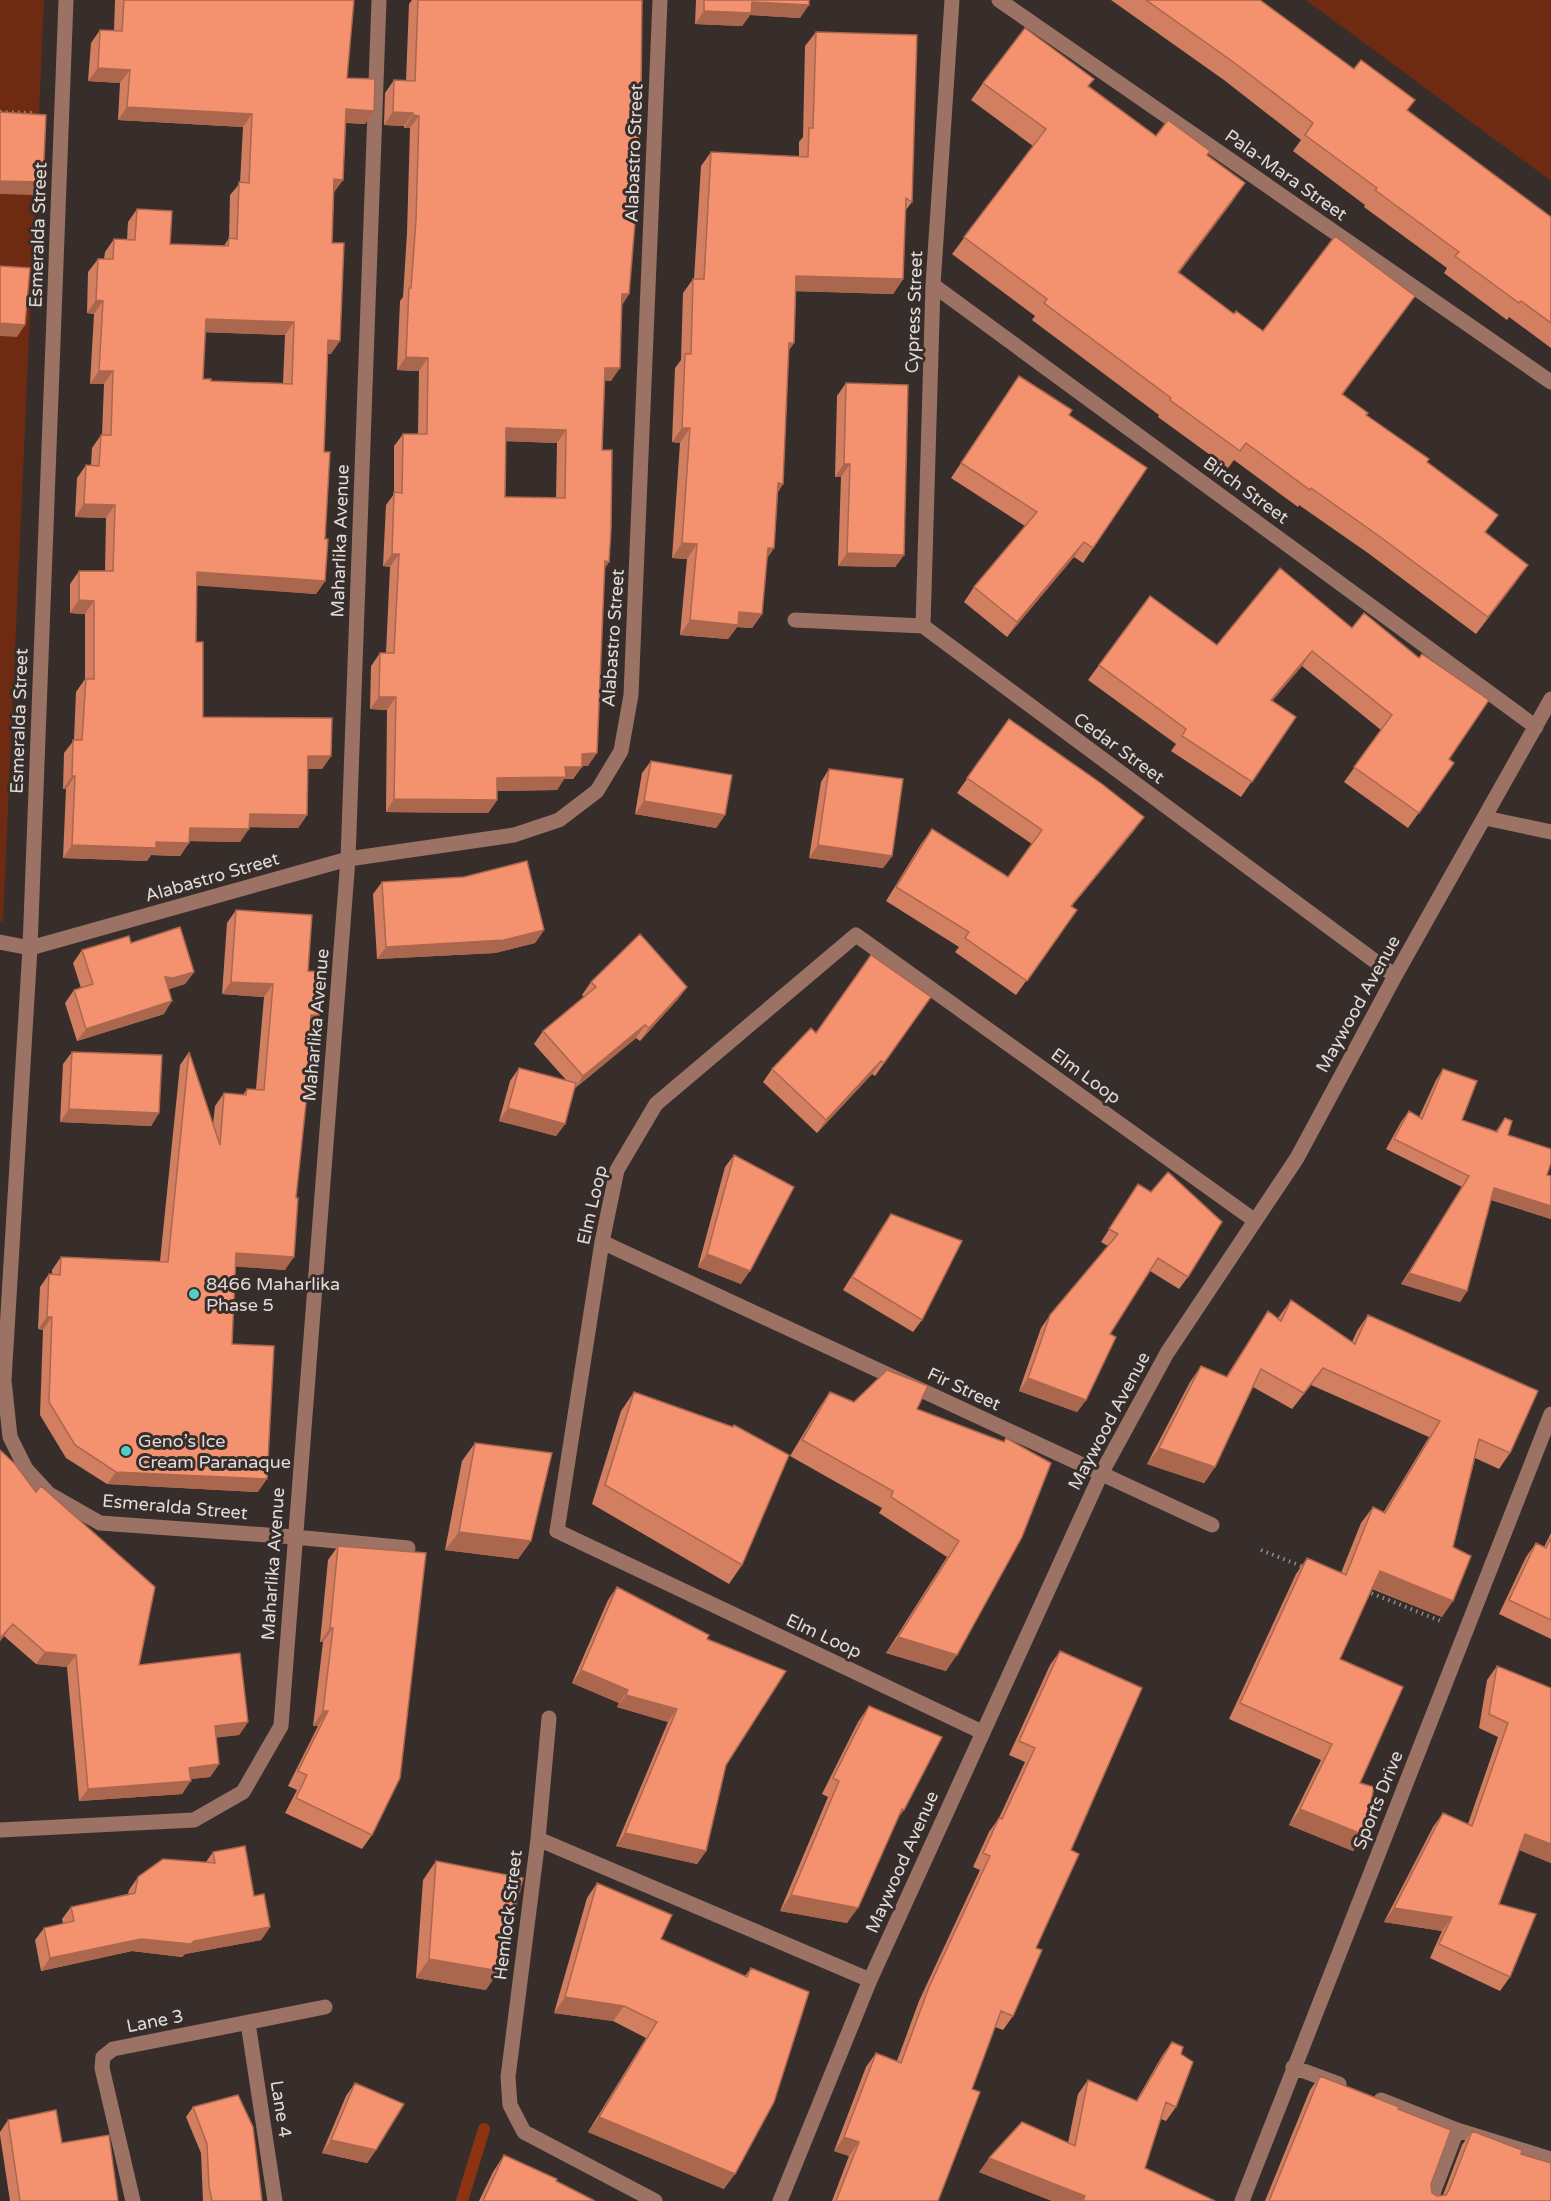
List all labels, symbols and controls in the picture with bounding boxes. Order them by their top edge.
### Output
street label: Alabastro Street [621,83,647,223]
street label: Pala-Mara Street [1221,125,1352,225]
street label: Esmeralda Street [24,162,52,308]
street label: Cypress Street [901,250,927,374]
street label: Birch Street [1199,452,1293,528]
street label: Maharlika Avenue [326,464,354,618]
street label: Alabastro Street [597,568,629,708]
street label: Esmeralda Street [5,648,33,794]
street label: Cedar Street [1069,708,1169,788]
street label: Alabastro Street [142,847,282,907]
street label: Maywood Avenue [1311,932,1405,1076]
street label: Maharlika Avenue [298,948,334,1102]
street label: Elm Loop [1047,1043,1125,1109]
street label: Elm Loop [572,1163,612,1247]
place label: 8466 Maharlika Phase 5 [206,1273,340,1316]
marker: 8466 Maharlika Phase 5 [187,1287,201,1301]
street label: Maywood Avenue [1063,1348,1155,1494]
street label: Fir Street [924,1362,1004,1416]
place label: Geno’s Ice Cream Paranaque [138,1430,291,1473]
marker: Geno’s Ice Cream Paranaque [119,1444,133,1458]
street label: Maharlika Avenue [257,1487,289,1641]
street label: Esmeralda Street [101,1490,249,1524]
street label: Elm Loop [783,1609,865,1663]
street label: Sports Drive [1348,1747,1408,1853]
street label: Maywood Avenue [861,1787,943,1937]
street label: Hemlock Street [489,1849,527,1981]
street label: Lane 3 [125,2005,185,2037]
street label: Lane 4 [266,2079,296,2139]

